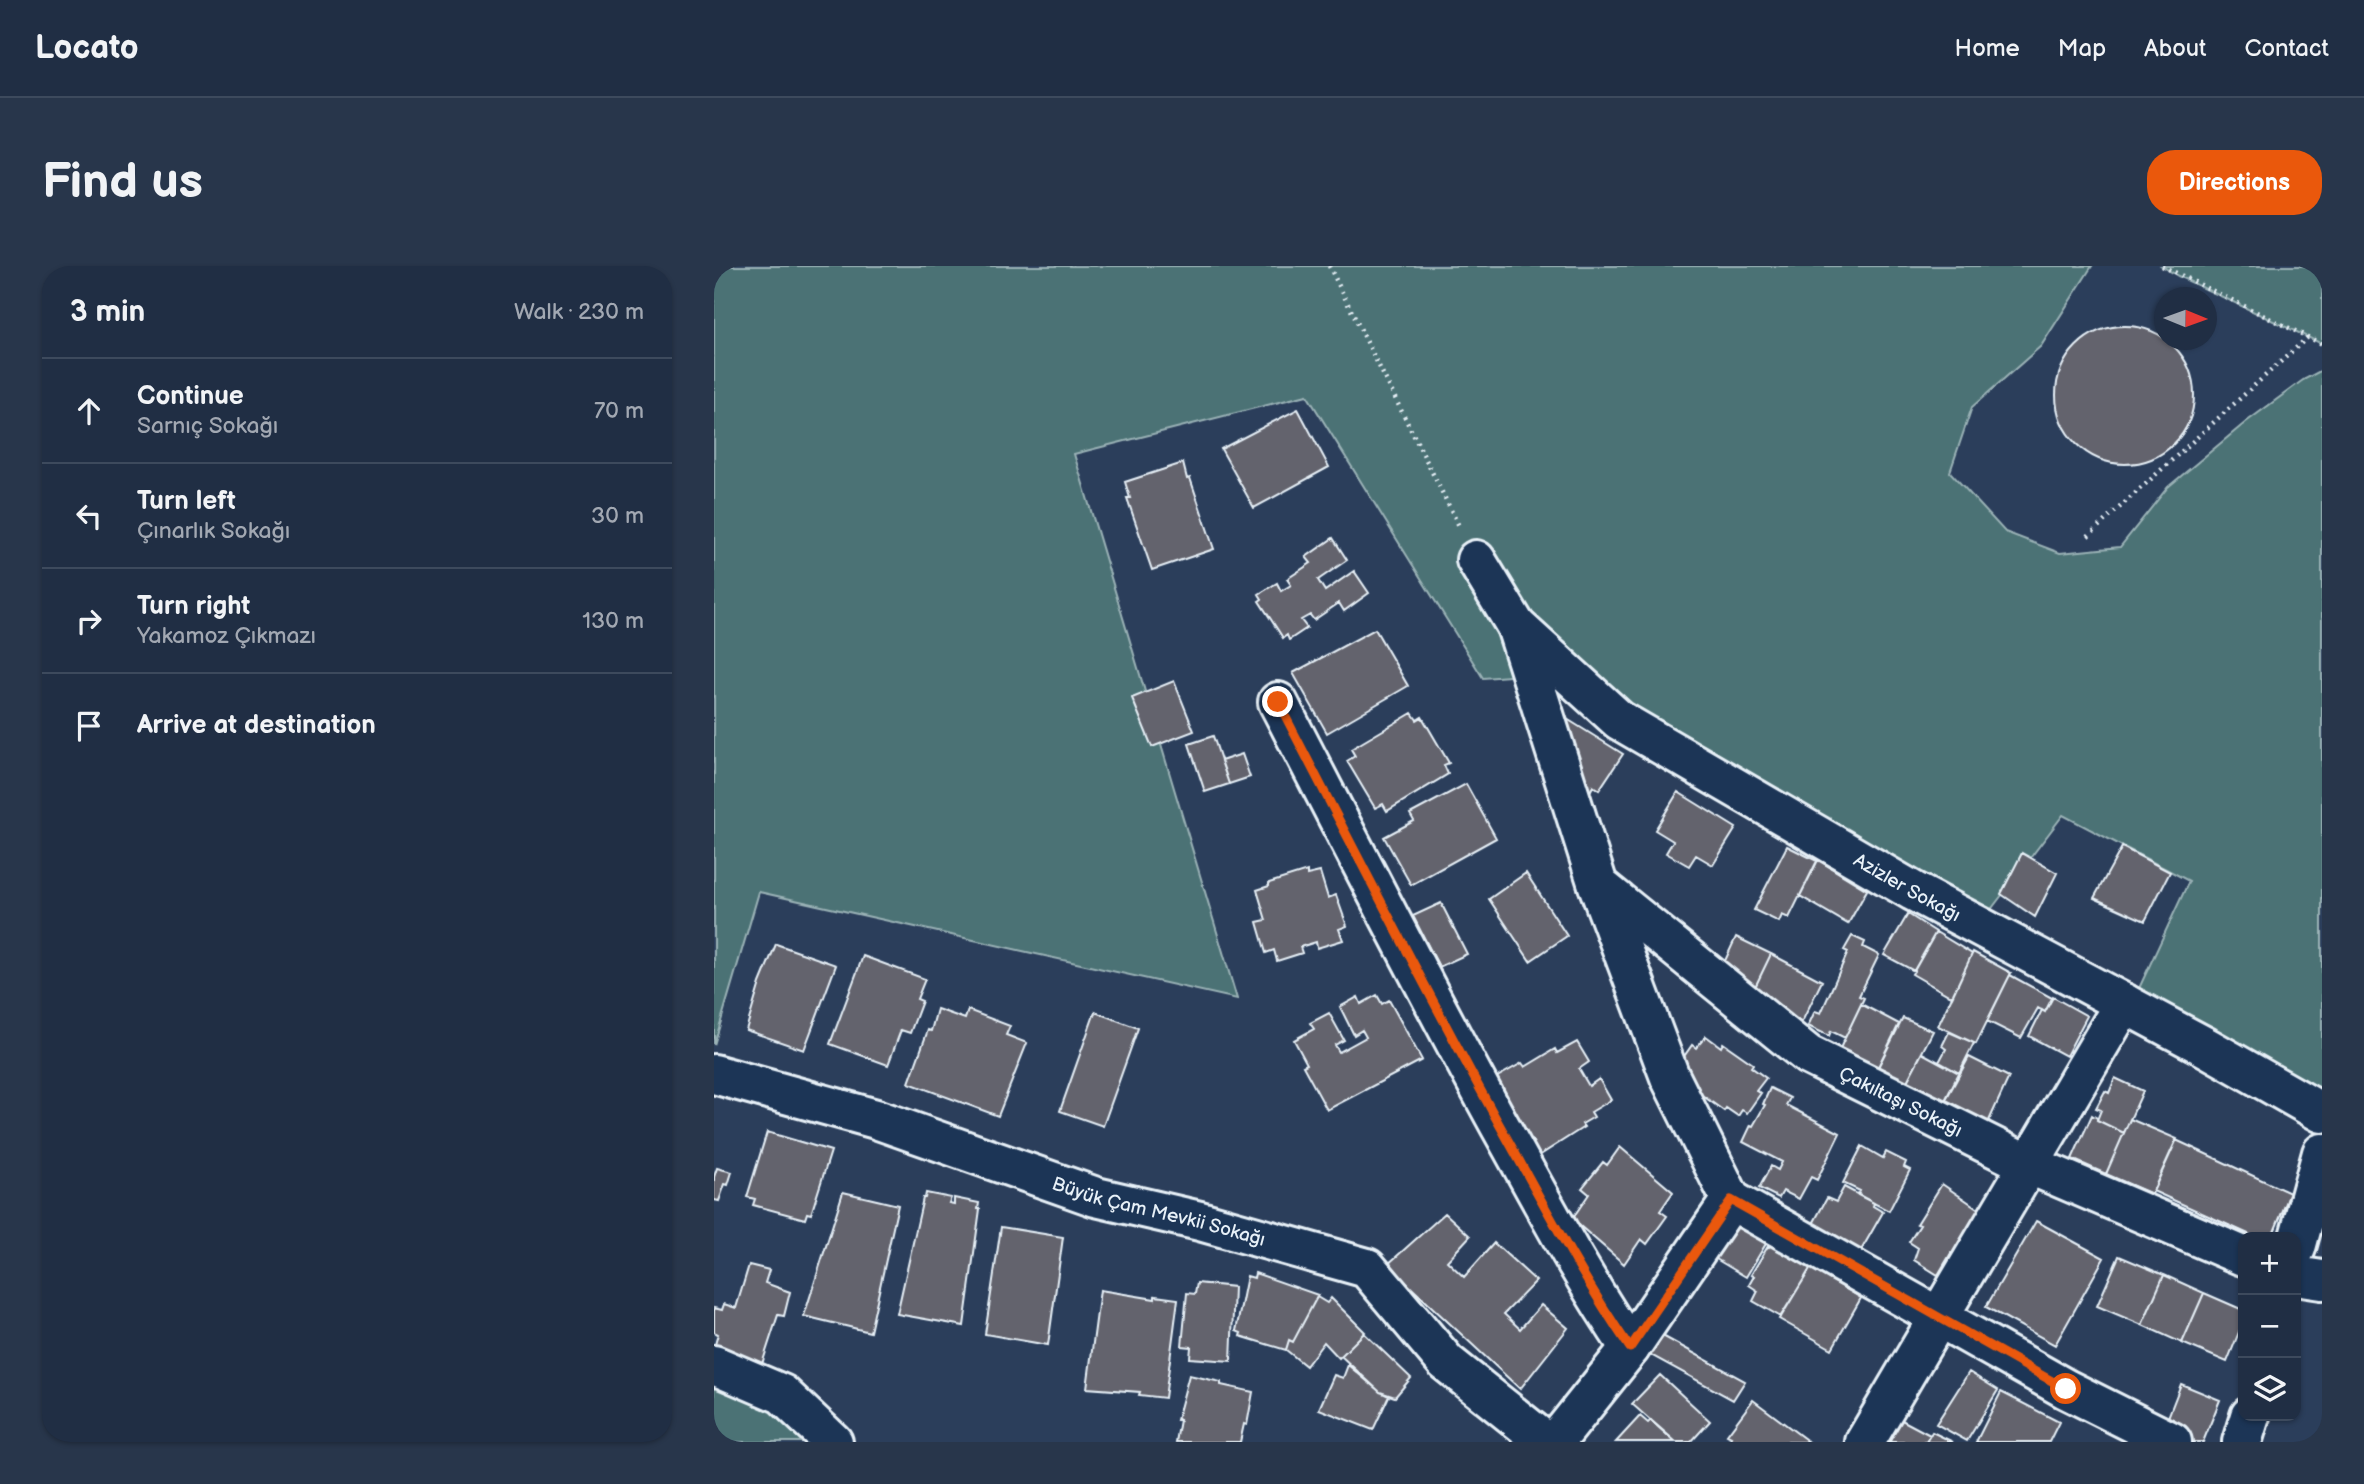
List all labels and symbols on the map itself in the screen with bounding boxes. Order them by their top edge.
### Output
north arrow [2154,287,2217,350]
route end [1262,686,1293,717]
street label: Azizler Sokağı [1849,849,1964,927]
street label: Çakıltaşı Sokağı [1835,1062,1966,1143]
street label: Büyük Çam Mevkii Sokağı [1049,1172,1268,1252]
route start [2050,1373,2081,1404]

